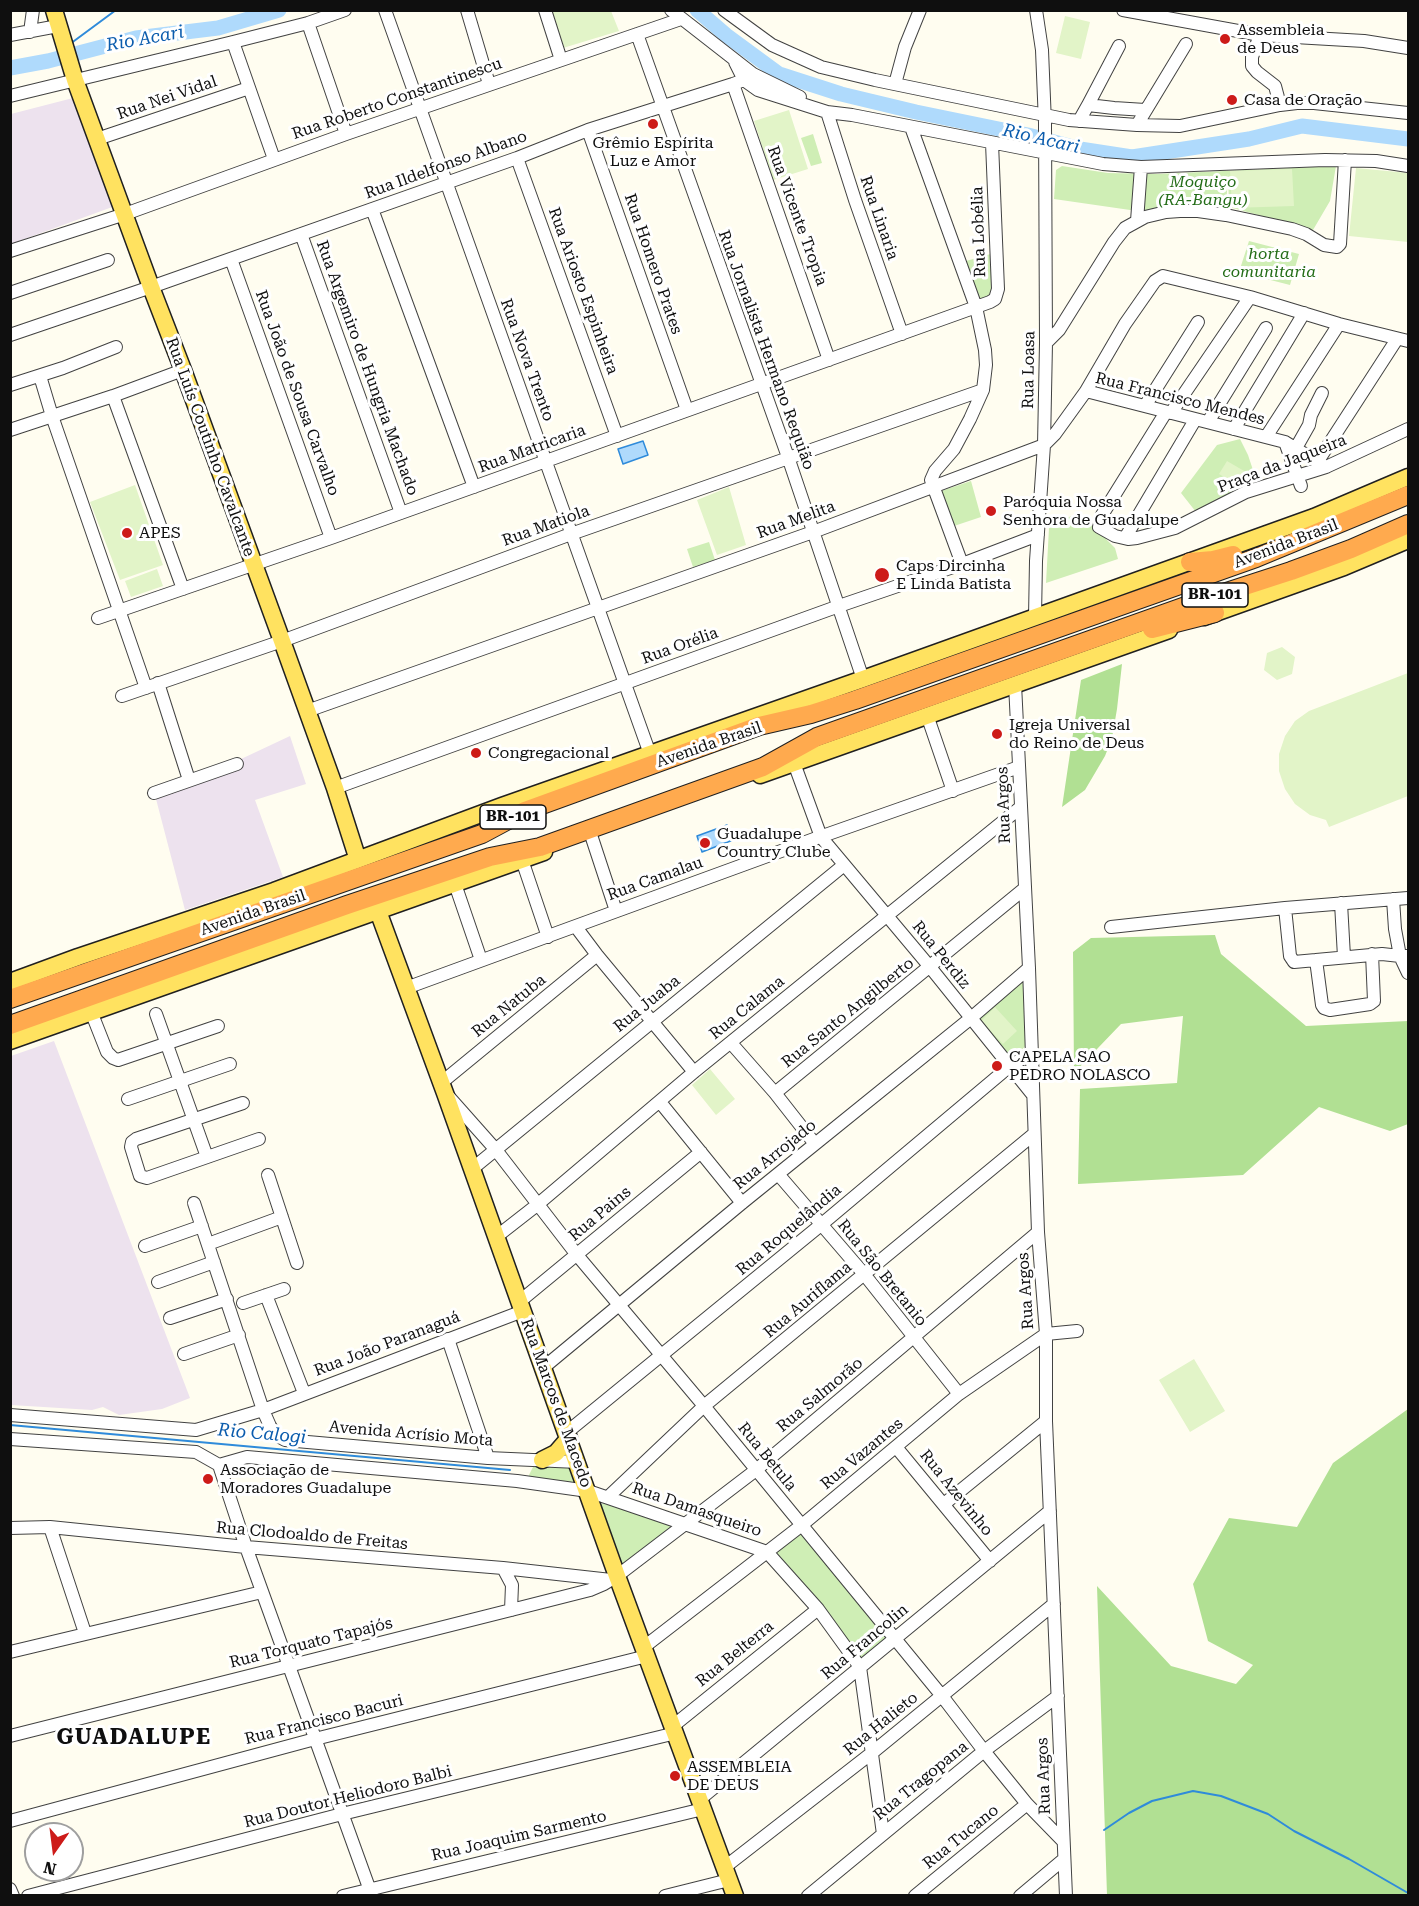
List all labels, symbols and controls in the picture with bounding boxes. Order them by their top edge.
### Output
place label: Assembleia de Deus [1237,20,1324,58]
water label: Rio Acari [105,22,185,56]
marker: Assembleia de Deus [1218,32,1232,46]
street label: Rua Roberto Constantinescu [290,54,504,144]
street label: Rua Nei Vidal [115,72,219,124]
place label: Casa de Oração [1244,90,1362,110]
marker: Casa de Oração [1225,93,1239,107]
marker: Grêmio Espírita Luz e Amor [646,117,660,131]
water label: Rio Acari [1000,120,1082,158]
street label: Rua Ildelfonso Albano [362,127,530,203]
place label: Grêmio Espírita Luz e Amor [592,133,714,171]
street label: Rua Vicente Tropia [763,143,831,289]
park label: Moquiço (RA-Bangu) [1158,172,1248,210]
street label: Rua Linaria [856,173,902,263]
street label: Rua Lobélia [968,186,990,278]
street label: Rua Homero Prates [620,191,686,337]
street label: Rua Ariosto Espinheira [544,205,622,377]
street label: Rua Jornalista Hermano Requião [714,228,818,472]
street label: Rua Argemiro de Hungria Machado [312,238,422,498]
park label: horta comunitaria [1222,244,1316,282]
street label: Rua João de Sousa Carvalho [251,288,343,498]
street label: Rua Nova Trento [496,296,558,424]
street label: Rua Loasa [1019,331,1039,409]
street label: Rua Luís Coutinho Cavalcante [161,335,259,559]
street label: Rua Francisco Mendes [1093,369,1267,429]
street label: Rua Matricaria [476,421,588,477]
street label: Praça da Jaqueira [1215,431,1349,497]
place label: Paróquia Nossa Senhora de Guadalupe [1003,492,1179,530]
street label: Rua Melita [754,497,838,543]
street label: Rua Matiola [500,501,592,551]
marker: Paróquia Nossa Senhora de Guadalupe [984,504,998,518]
street label: Avenida Brasil [1231,515,1341,573]
place label: APES [139,523,181,543]
marker: APES [120,526,134,540]
place label: Caps Dircinha E Linda Batista [896,556,1011,594]
marker: Caps Dircinha E Linda Batista [873,566,891,584]
road number: BR-101 [1182,583,1248,607]
street label: Rua Orélia [639,623,721,669]
place label: Igreja Universal do Reino de Deus [1009,715,1144,753]
street label: Avenida Brasil [654,718,764,772]
marker: Igreja Universal do Reino de Deus [990,727,1004,741]
place label: Congregacional [488,743,609,763]
marker: Congregacional [469,746,483,760]
street label: Rua Argos [993,766,1015,844]
road number: BR-101 [480,805,546,829]
place label: Guadalupe Country Clube [717,824,831,862]
marker: Guadalupe Country Clube [698,836,712,850]
street label: Rua Camalau [605,853,705,905]
street label: Avenida Brasil [198,886,308,940]
street label: Rua Perdiz [908,917,974,993]
street label: Rua Santo Angilberto [778,954,918,1072]
street label: Rua Natuba [468,970,550,1042]
street label: Rua Juaba [610,971,684,1037]
street label: Rua Calama [706,972,788,1044]
place label: CAPELA SAO PEDRO NOLASCO [1009,1047,1151,1085]
marker: CAPELA SAO PEDRO NOLASCO [990,1059,1004,1073]
street label: Rua Arrojado [730,1116,820,1194]
street label: Rua Roquelândia [733,1181,845,1279]
street label: Rua Pains [565,1183,635,1245]
street label: Rua São Bretanio [833,1216,931,1330]
street label: Rua Argos [1014,1252,1038,1330]
street label: Rua Auriflama [760,1258,856,1342]
street label: Rua João Paranaguá [311,1307,463,1381]
street label: Rua Marcos de Macedo [516,1316,596,1490]
street label: Rua Salmorão [773,1353,867,1437]
street label: Rua Vazantes [817,1414,907,1494]
street label: Avenida Acrísio Mota [328,1417,494,1451]
water label: Rio Calogi [217,1419,307,1449]
street label: Rua Betula [734,1419,800,1495]
street label: Rua Azevinho [915,1446,997,1540]
place label: Associação de Moradores Guadalupe [220,1460,391,1498]
marker: Associação de Moradores Guadalupe [201,1472,215,1486]
street label: Rua Damasqueiro [630,1479,764,1541]
street label: Rua Clodoaldo de Freitas [215,1518,409,1554]
street label: Rua Francolin [818,1600,912,1684]
street label: Rua Torquato Tapajós [228,1613,394,1673]
street label: Rua Belterra [692,1617,778,1691]
street label: Rua Halieto [840,1688,922,1760]
street label: Rua Francisco Bacuri [243,1691,405,1749]
district label: GUADALUPE [56,1725,212,1751]
street label: Rua Tragopana [870,1737,972,1825]
street label: Rua Argos [1033,1737,1055,1815]
place label: ASSEMBLEIA DE DEUS [687,1757,792,1795]
street label: Rua Doutor Heliodoro Balbi [242,1762,454,1832]
marker: ASSEMBLEIA DE DEUS [668,1769,682,1783]
street label: Rua Tucano [919,1801,1003,1873]
street label: Rua Joaquim Sarmento [430,1807,608,1865]
north arrow [24,1822,84,1882]
text: N [42,1857,58,1879]

